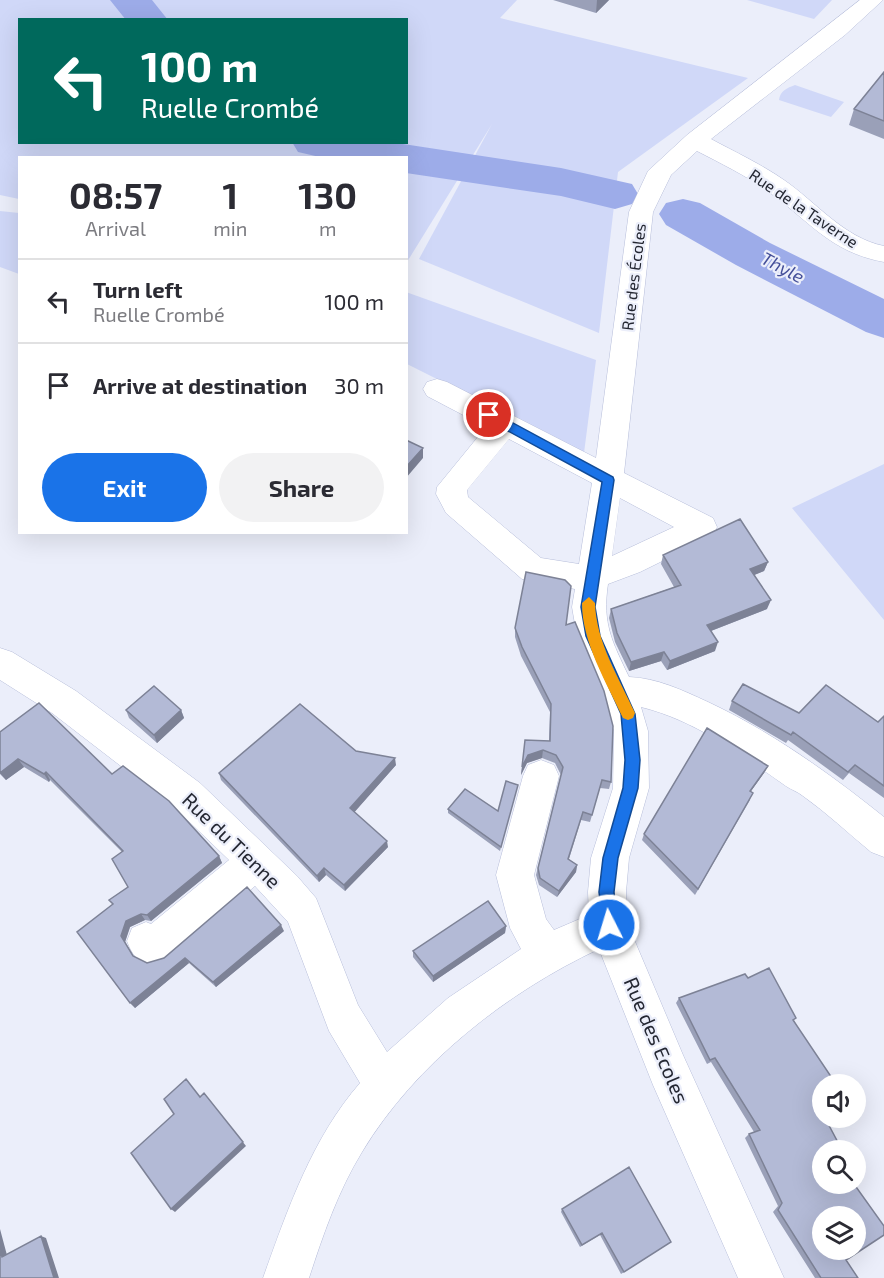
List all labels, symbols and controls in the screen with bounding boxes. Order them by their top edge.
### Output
text: 100 m [141,40,258,90]
icon: left [42,42,120,120]
text: Ruelle Crombé [141,91,319,123]
street label: Rue de la Taverne [746,165,862,251]
text: 08:57 [69,173,162,216]
text: 1 [222,173,238,216]
text: 130 [298,173,357,216]
text: Arrival [85,216,146,240]
text: min [213,216,247,240]
text: m [319,216,336,240]
street label: Rue des Écoles [617,222,649,332]
water label: Thyle [758,247,808,288]
text: Turn left [93,276,182,302]
icon: left [42,285,75,318]
text: 100 m [325,288,384,314]
text: Ruelle Crombé [93,302,225,326]
icon: arrive [42,369,75,402]
text: Arrive at destination [93,372,307,398]
text: 30 m [334,372,384,398]
pin [463,389,514,440]
icon: arrive [472,398,505,431]
button: Exit [42,453,207,522]
button: Share [219,453,384,522]
street label: Rue du Tienne [178,787,286,893]
position arrow [577,893,641,957]
street label: Rue des Ecoles [620,973,694,1107]
map controls [812,1074,866,1260]
button: sound [812,1074,866,1128]
button: search [812,1140,866,1194]
button: layers [812,1206,866,1260]

